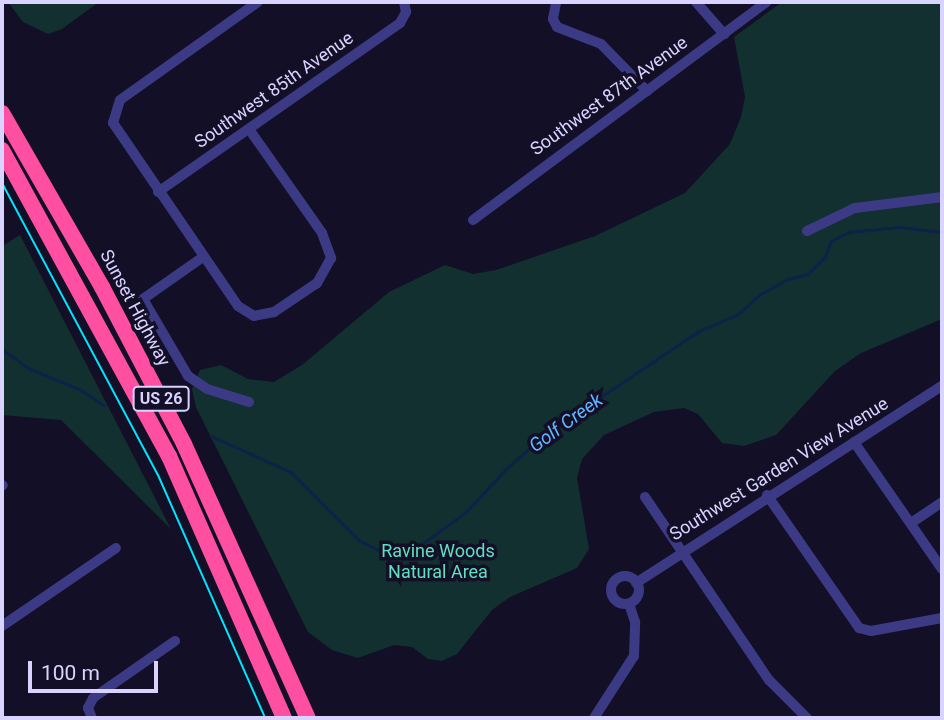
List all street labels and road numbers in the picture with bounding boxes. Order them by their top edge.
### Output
street label: Southwest 85th Avenue [190,27,358,153]
street label: Southwest 87th Avenue [526,32,692,160]
street label: Sunset Highway [95,246,175,370]
road number: US 26 [131,386,191,412]
street label: Southwest Garden View Avenue [666,393,892,545]

